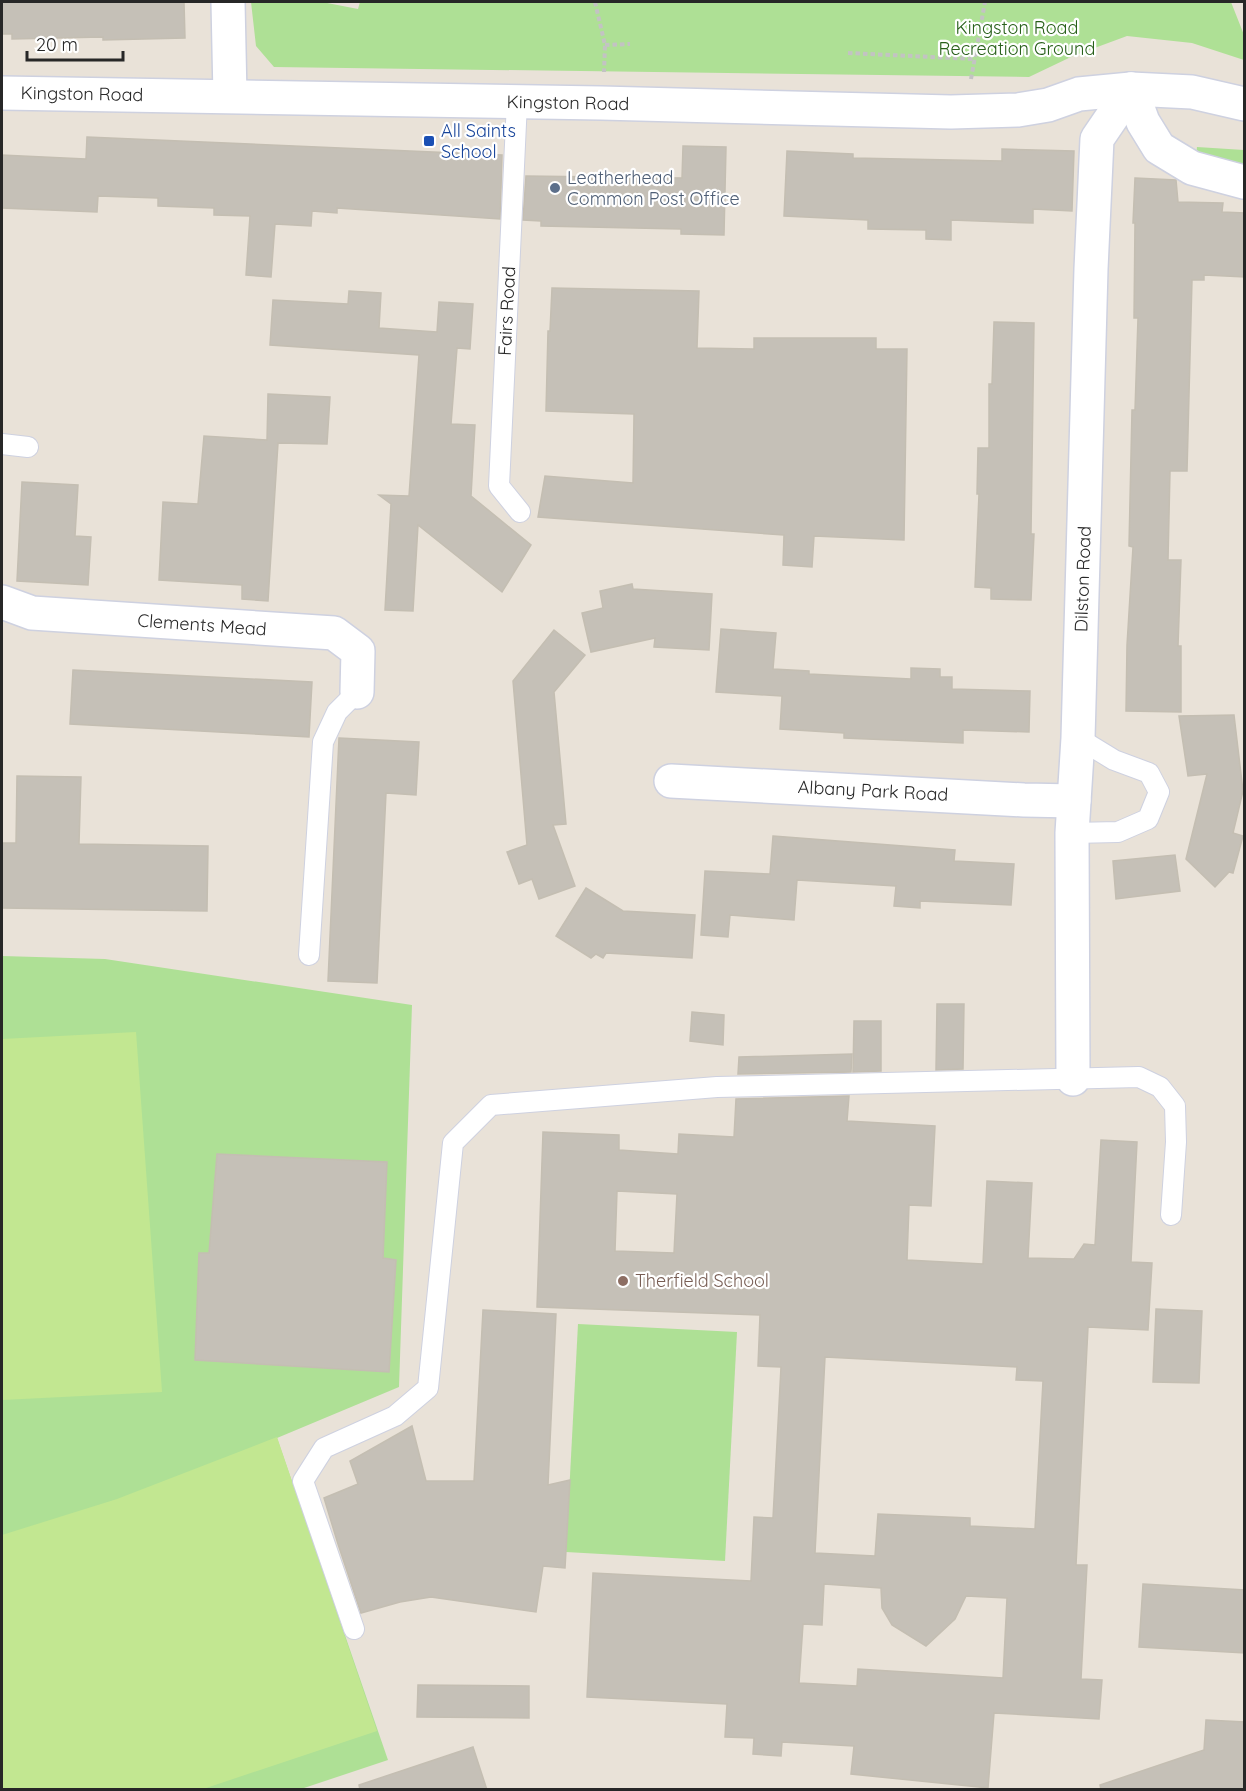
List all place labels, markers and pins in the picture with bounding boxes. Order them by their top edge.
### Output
place label: All Saints School [441,119,516,163]
marker: All Saints School [422,134,436,148]
place label: Leatherhead Common Post Office [567,166,740,210]
marker: Leatherhead Common Post Office [548,181,562,195]
place label: Therfield School [635,1269,769,1292]
marker: Therfield School [616,1274,630,1288]

